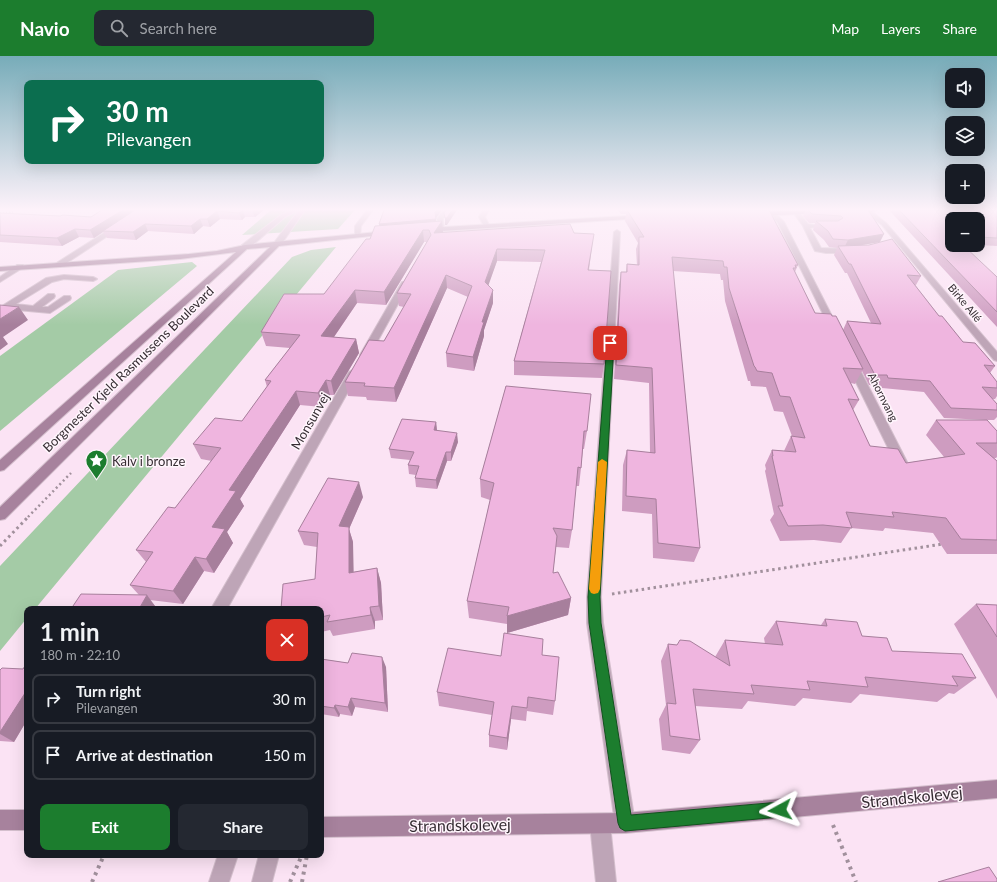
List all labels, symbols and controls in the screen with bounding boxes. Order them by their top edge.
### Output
search box [94,10,374,46]
text: Navio [20,17,70,40]
icon: search [108,17,130,39]
text: Search here [140,19,217,37]
text: Map [831,20,859,37]
text: Layers [881,20,921,37]
text: Share [943,20,977,37]
map controls [945,68,985,252]
button: sound [945,68,985,108]
text: 30 m [106,94,169,128]
icon: right [40,96,92,148]
button: layers [945,116,985,156]
text: Pilevangen [106,128,191,150]
button: + [945,164,985,204]
button: − [945,212,985,252]
street label: Birke Allé [946,281,985,324]
street label: Borgmester Kjeld Rasmussens Boulevard [39,283,217,455]
pin [593,326,627,360]
icon: arrive [599,332,621,354]
street label: Ahornvang [866,370,901,423]
street label: Monsunvej [287,390,333,452]
place icon: Kalv i bronze [83,448,109,481]
place label: Kalv i bronze [112,453,185,469]
text: 1 min [40,617,100,646]
button: close [266,619,308,661]
text: 180 m · 22:10 [40,647,120,663]
text: Turn right [76,682,141,700]
icon: right [42,688,64,710]
text: 30 m [272,690,306,708]
text: Pilevangen [76,700,138,716]
icon: arrive [42,744,64,766]
text: Arrive at destination [76,746,213,764]
text: 150 m [264,746,306,764]
street label: Strandskolevej [860,782,963,811]
position arrow [759,789,801,831]
button: Exit [40,804,170,850]
button: Share [178,804,308,850]
street label: Strandskolevej [409,814,511,835]

